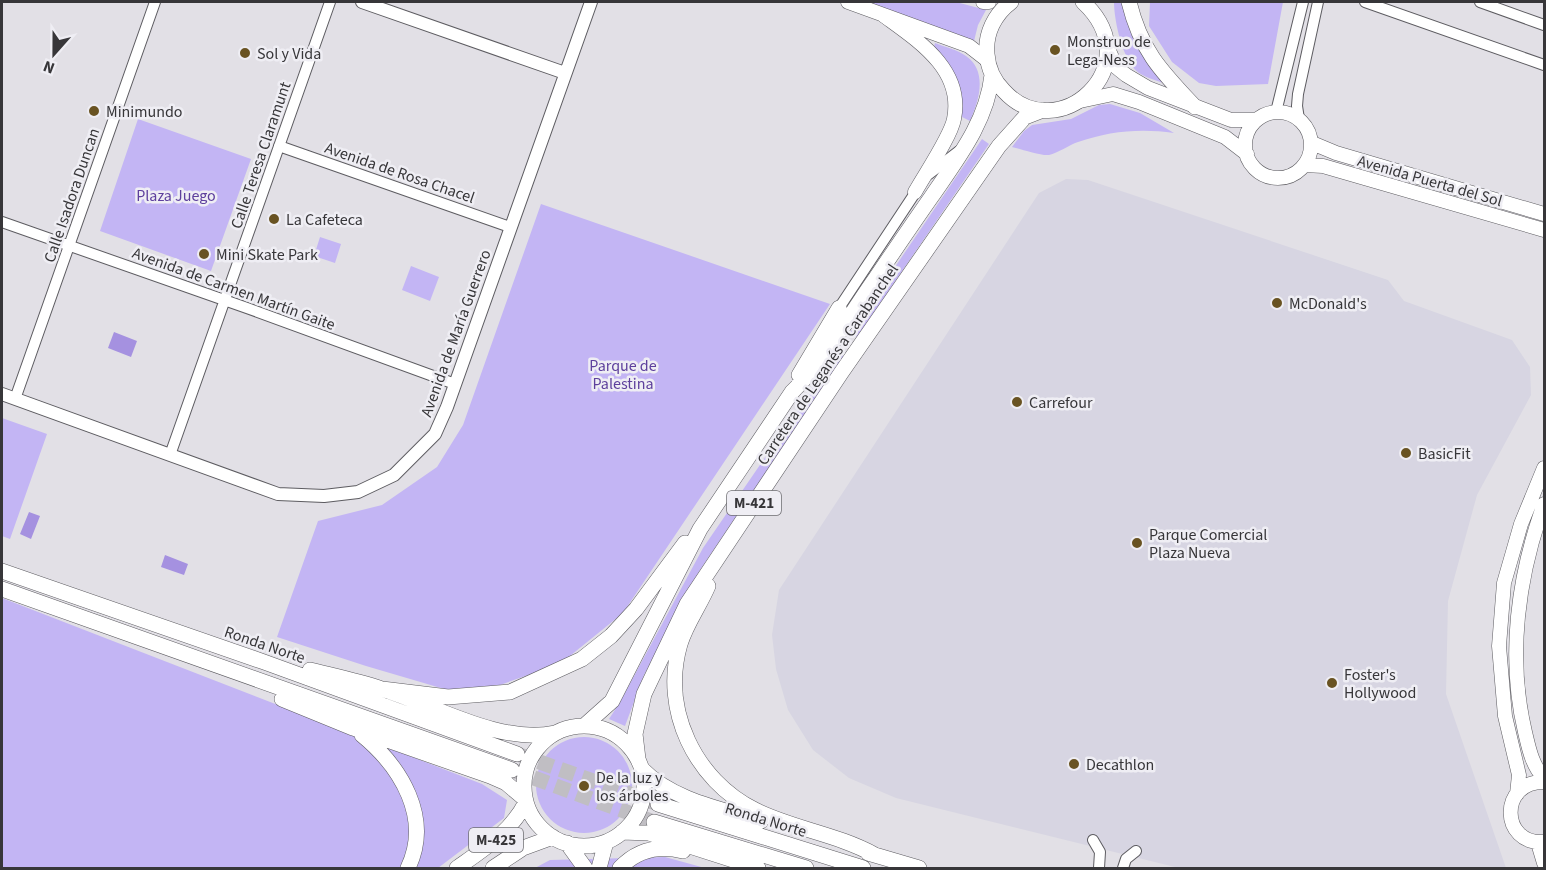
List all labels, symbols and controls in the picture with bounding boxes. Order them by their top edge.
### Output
north arrow [24,24,84,84]
place label: Monstruo de Lega-Ness [1067,31,1151,71]
place label: Sol y Vida [257,43,321,65]
marker: Monstruo de Lega-Ness [1048,43,1062,57]
marker: Sol y Vida [238,46,252,60]
text: N [40,55,58,79]
street label: Calle Teresa Claramunt [225,78,297,232]
place label: Minimundo [106,101,183,123]
marker: Minimundo [87,104,101,118]
street label: Calle Isadora Duncan [39,125,105,265]
street label: Avenida de Rosa Chacel [322,137,478,209]
street label: Avenida Puerta del Sol [1355,150,1505,212]
park label: Plaza Juego [136,185,216,207]
place label: La Cafeteca [286,209,363,231]
marker: La Cafeteca [267,212,281,226]
street label: Avenida de Carmen Martín Gaite [129,242,338,336]
place label: Mini Skate Park [216,244,318,266]
marker: Mini Skate Park [197,247,211,261]
street label: Avenida de María Guerrero [415,247,496,420]
street label: Carretera de Leganés a Carabanchel [752,260,904,470]
place label: McDonald's [1289,293,1367,315]
marker: McDonald's [1270,296,1284,310]
park label: Parque de Palestina [589,355,657,395]
place label: Carrefour [1029,392,1093,414]
marker: Carrefour [1010,395,1024,409]
place label: BasicFit [1418,443,1471,465]
marker: BasicFit [1399,446,1413,460]
road number: M-421 [727,491,781,515]
place label: Parque Comercial Plaza Nueva [1149,524,1267,564]
marker: Parque Comercial Plaza Nueva [1130,536,1144,550]
street label: Ronda Norte [221,621,308,669]
place label: Foster's Hollywood [1344,664,1416,704]
marker: Foster's Hollywood [1325,676,1339,690]
place label: Decathlon [1086,754,1154,776]
marker: Decathlon [1067,757,1081,771]
place label: De la luz y los árboles [596,767,669,807]
marker: De la luz y los árboles [577,779,591,793]
street label: Ronda Norte [722,797,809,843]
road number: M-425 [469,828,523,852]

